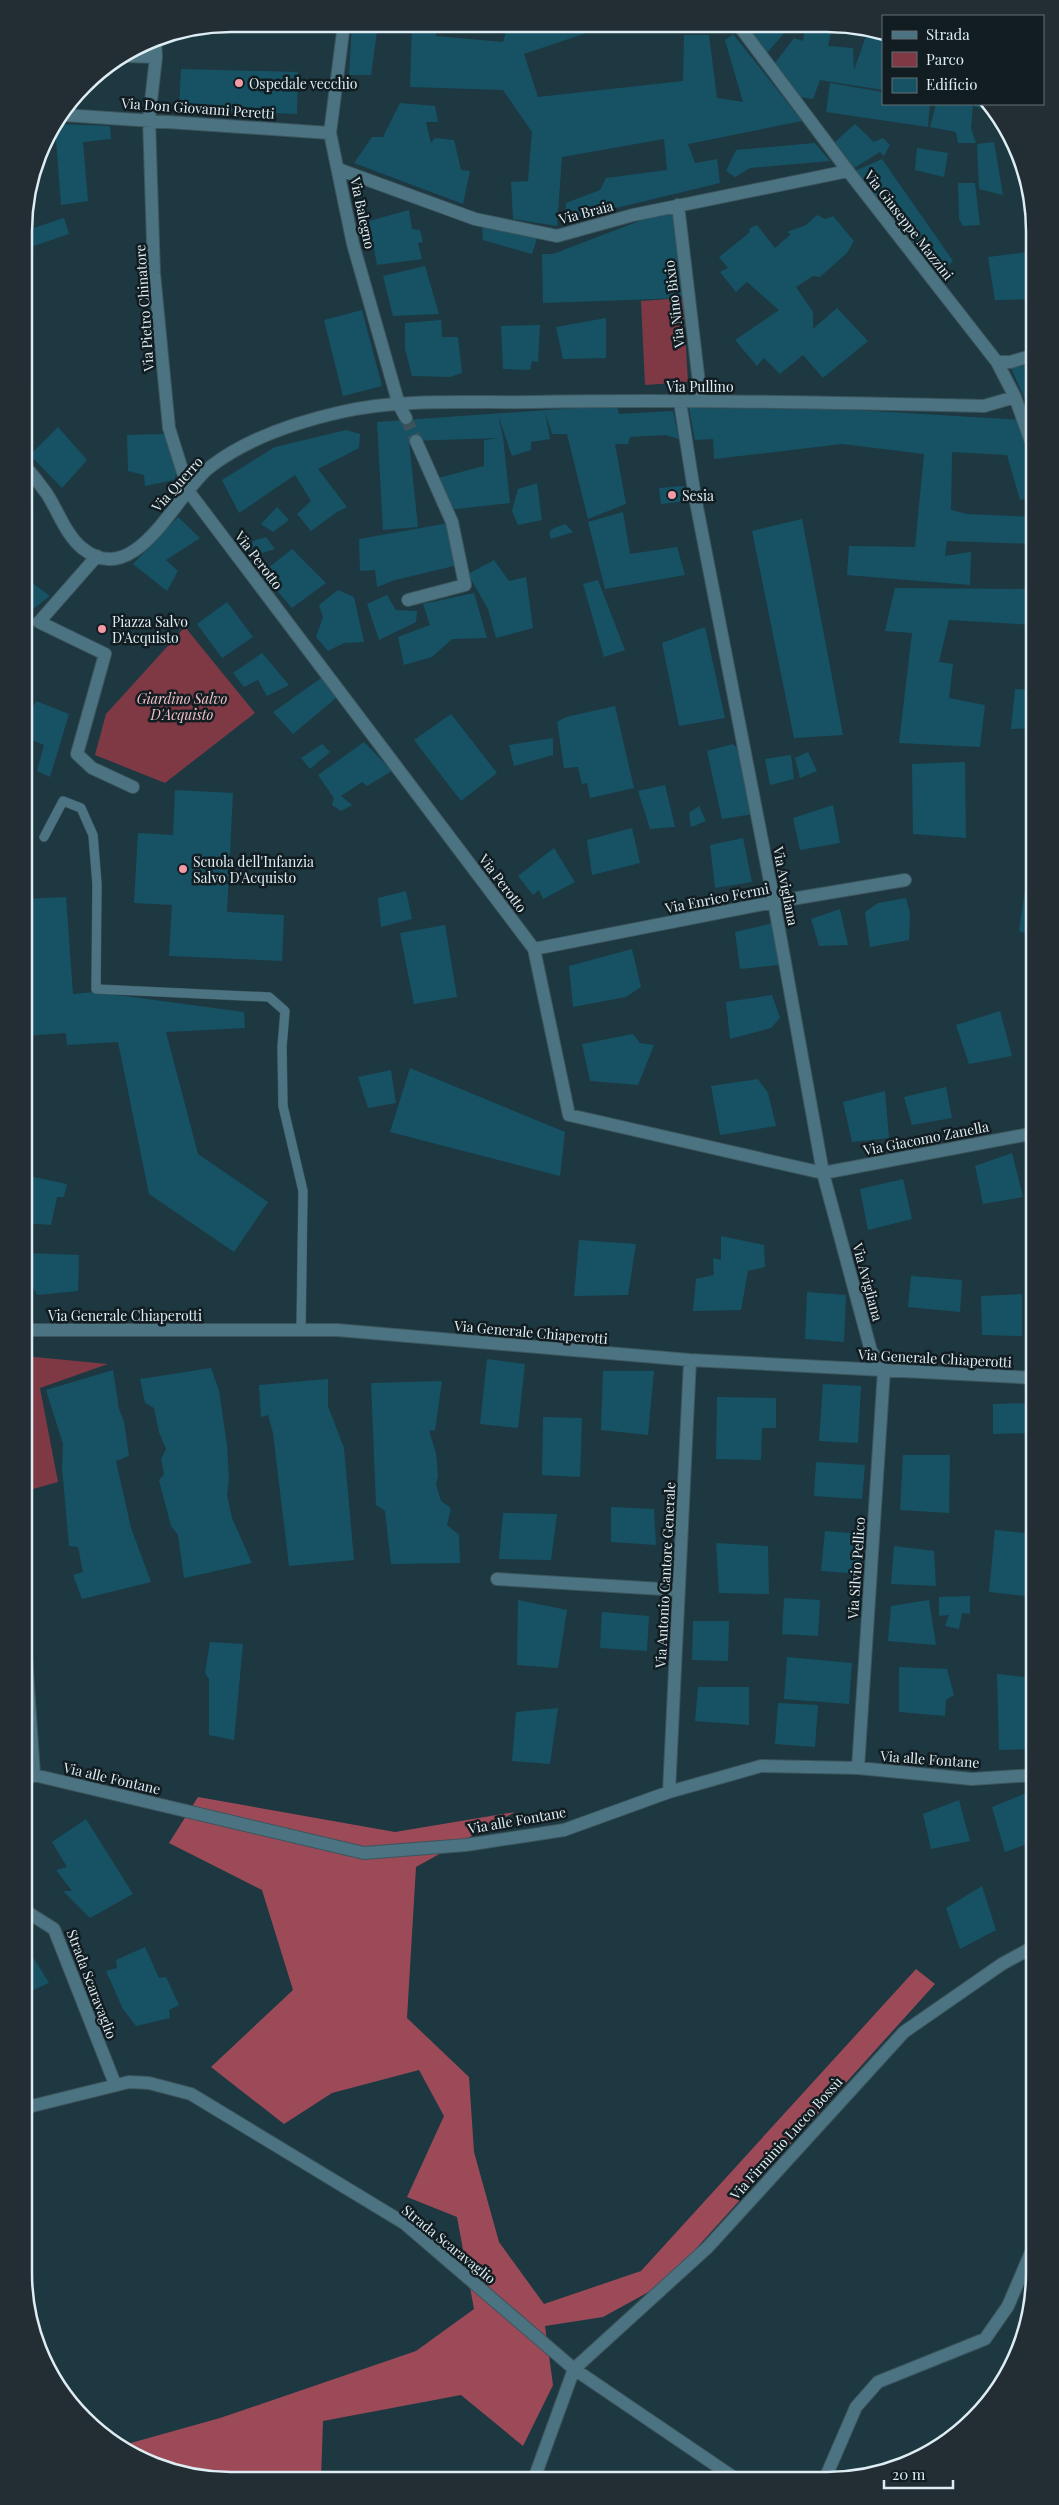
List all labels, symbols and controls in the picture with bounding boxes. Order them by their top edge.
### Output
legend [882,15,1044,105]
text: Strada [926,24,970,44]
text: Parco [926,49,964,69]
place label: Ospedale vecchio [249,74,358,93]
text: Edificio [926,74,977,94]
marker: Ospedale vecchio [233,77,245,89]
street label: Via Don Giovanni Peretti [120,93,275,123]
street label: Via Giuseppe Mazzini [860,166,958,284]
street label: Via Balegno [346,174,380,251]
street label: Via Braia [556,196,615,229]
street label: Via Pietro Chinatore [130,244,158,373]
street label: Via Nino Bixio [659,259,689,350]
street label: Via Pullino [665,377,734,396]
street label: Via Querro [146,452,207,516]
place label: Sesia [682,486,714,505]
marker: Sesia [666,489,678,501]
street label: Via Perotto [230,526,287,593]
place label: Piazza Salvo D'Acquisto [112,612,188,647]
marker: Piazza Salvo D'Acquisto [96,623,108,635]
park label: Giardino Salvo D'Acquisto [137,689,227,724]
street label: Via Avigliana [769,844,803,927]
street label: Via Perotto [474,849,531,916]
place label: Scuola dell'Infanzia Salvo D'Acquisto [193,852,314,887]
marker: Scuola dell'Infanzia Salvo D'Acquisto [177,863,189,875]
street label: Via Enrico Fermi [662,879,771,918]
street label: Via Giacomo Zanella [861,1117,990,1160]
street label: Via Avigliana [848,1240,888,1323]
street label: Via Generale Chiaperotti [47,1306,202,1325]
street label: Via Generale Chiaperotti [452,1316,609,1348]
street label: Via Generale Chiaperotti [857,1344,1012,1372]
street label: Via Antonio Cantore Generale [651,1481,679,1670]
street label: Via Silvio Pellico [843,1516,869,1621]
street label: Via alle Fontane [879,1746,980,1772]
street label: Via alle Fontane [61,1757,162,1798]
street label: Via alle Fontane [465,1802,568,1838]
street label: Strada Scaravaglio [62,1927,122,2042]
street label: Via Firminio Lucco Bossù [725,2072,846,2204]
street label: Strada Scaravaglio [398,2200,500,2288]
scale bar [884,2458,953,2490]
text: 20 m [892,2464,926,2484]

